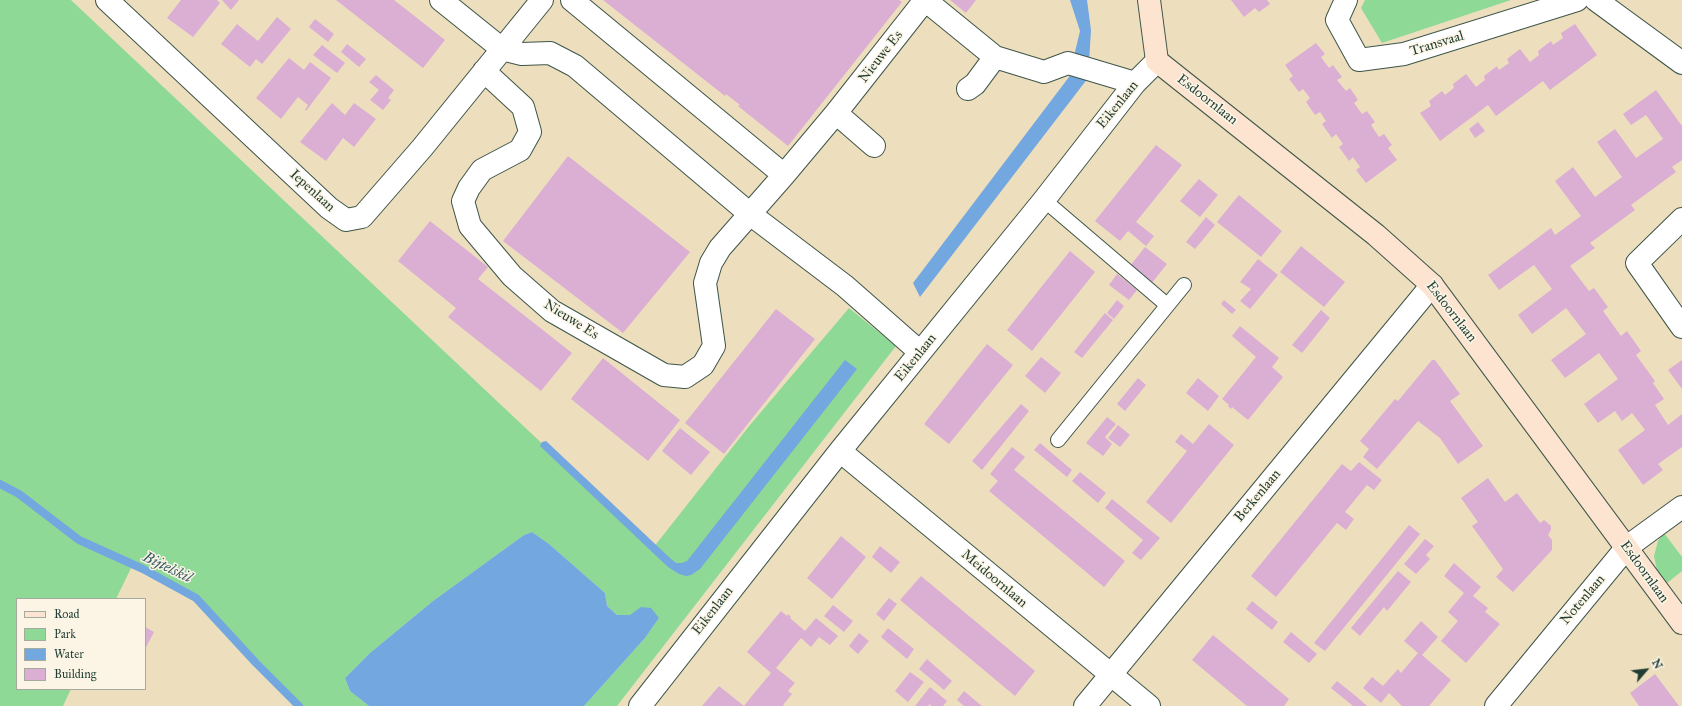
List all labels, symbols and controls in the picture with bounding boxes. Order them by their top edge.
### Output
street label: Nieuwe Es [855,27,907,87]
street label: Transvaal [1408,28,1466,60]
street label: Esdoornlaan [1173,71,1241,129]
street label: Eikenlaan [1094,78,1142,132]
street label: Iepenlaan [286,166,338,216]
street label: Esdoornlaan [1422,278,1480,346]
street label: Nieuwe Es [540,296,602,344]
street label: Eikenlaan [892,331,940,385]
street label: Berkenlaan [1231,466,1285,526]
street label: Esdoornlaan [1616,538,1672,606]
street label: Meidoornlaan [957,546,1031,612]
water label: Bijtelskil [140,549,194,587]
street label: Notenlaan [1557,571,1609,629]
street label: Eikenlaan [689,583,737,639]
legend [16,598,146,690]
text: Road [54,607,80,621]
text: Park [54,627,76,641]
text: Water [54,647,84,661]
north arrow [1626,650,1666,690]
text: N [1649,657,1665,671]
text: Building [54,667,96,681]

